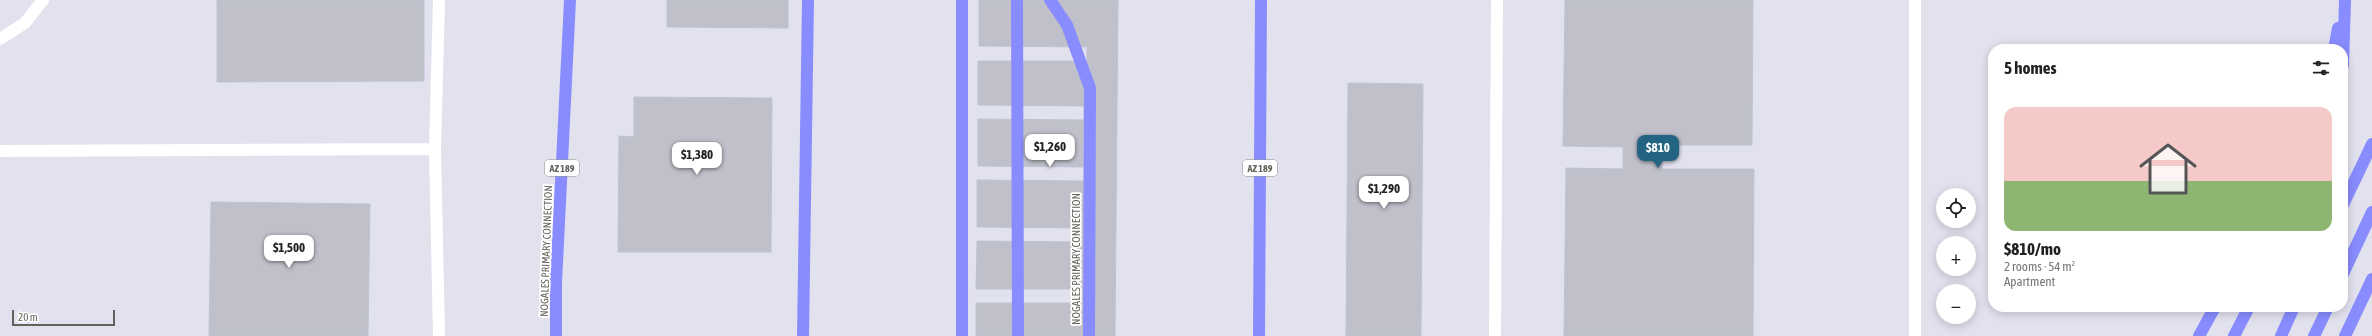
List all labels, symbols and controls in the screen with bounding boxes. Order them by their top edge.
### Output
icon: filters [2310,57,2332,79]
text: 5 homes [2004,58,2057,78]
icon: home [2132,133,2204,205]
pin: $1,260 [1017,134,1083,168]
pin: $810 [1634,135,1682,169]
text: $1,260 [1034,139,1066,154]
text: $810 [1646,140,1670,155]
pin: $1,380 [664,142,730,176]
text: $1,380 [681,147,713,162]
road number: AZ 189 [545,160,579,176]
road number: AZ 189 [1243,160,1277,176]
pin: $1,290 [1351,176,1417,210]
text: $1,290 [1368,181,1400,196]
street label: NOGALES PRIMARY CONNECTION [538,185,554,317]
map controls [1936,188,1976,324]
button: locate [1936,188,1976,228]
street label: NOGALES PRIMARY CONNECTION [1070,193,1082,325]
pin: $1,500 [256,235,322,269]
button: + [1936,236,1976,276]
text: $810/mo [2004,239,2061,259]
text: $1,500 [273,240,305,255]
text: 2 rooms · 54 m² [2004,259,2075,274]
text: Apartment [2004,274,2055,289]
button: − [1936,284,1976,324]
scale bar [12,308,115,327]
text: 20 m [18,311,38,323]

